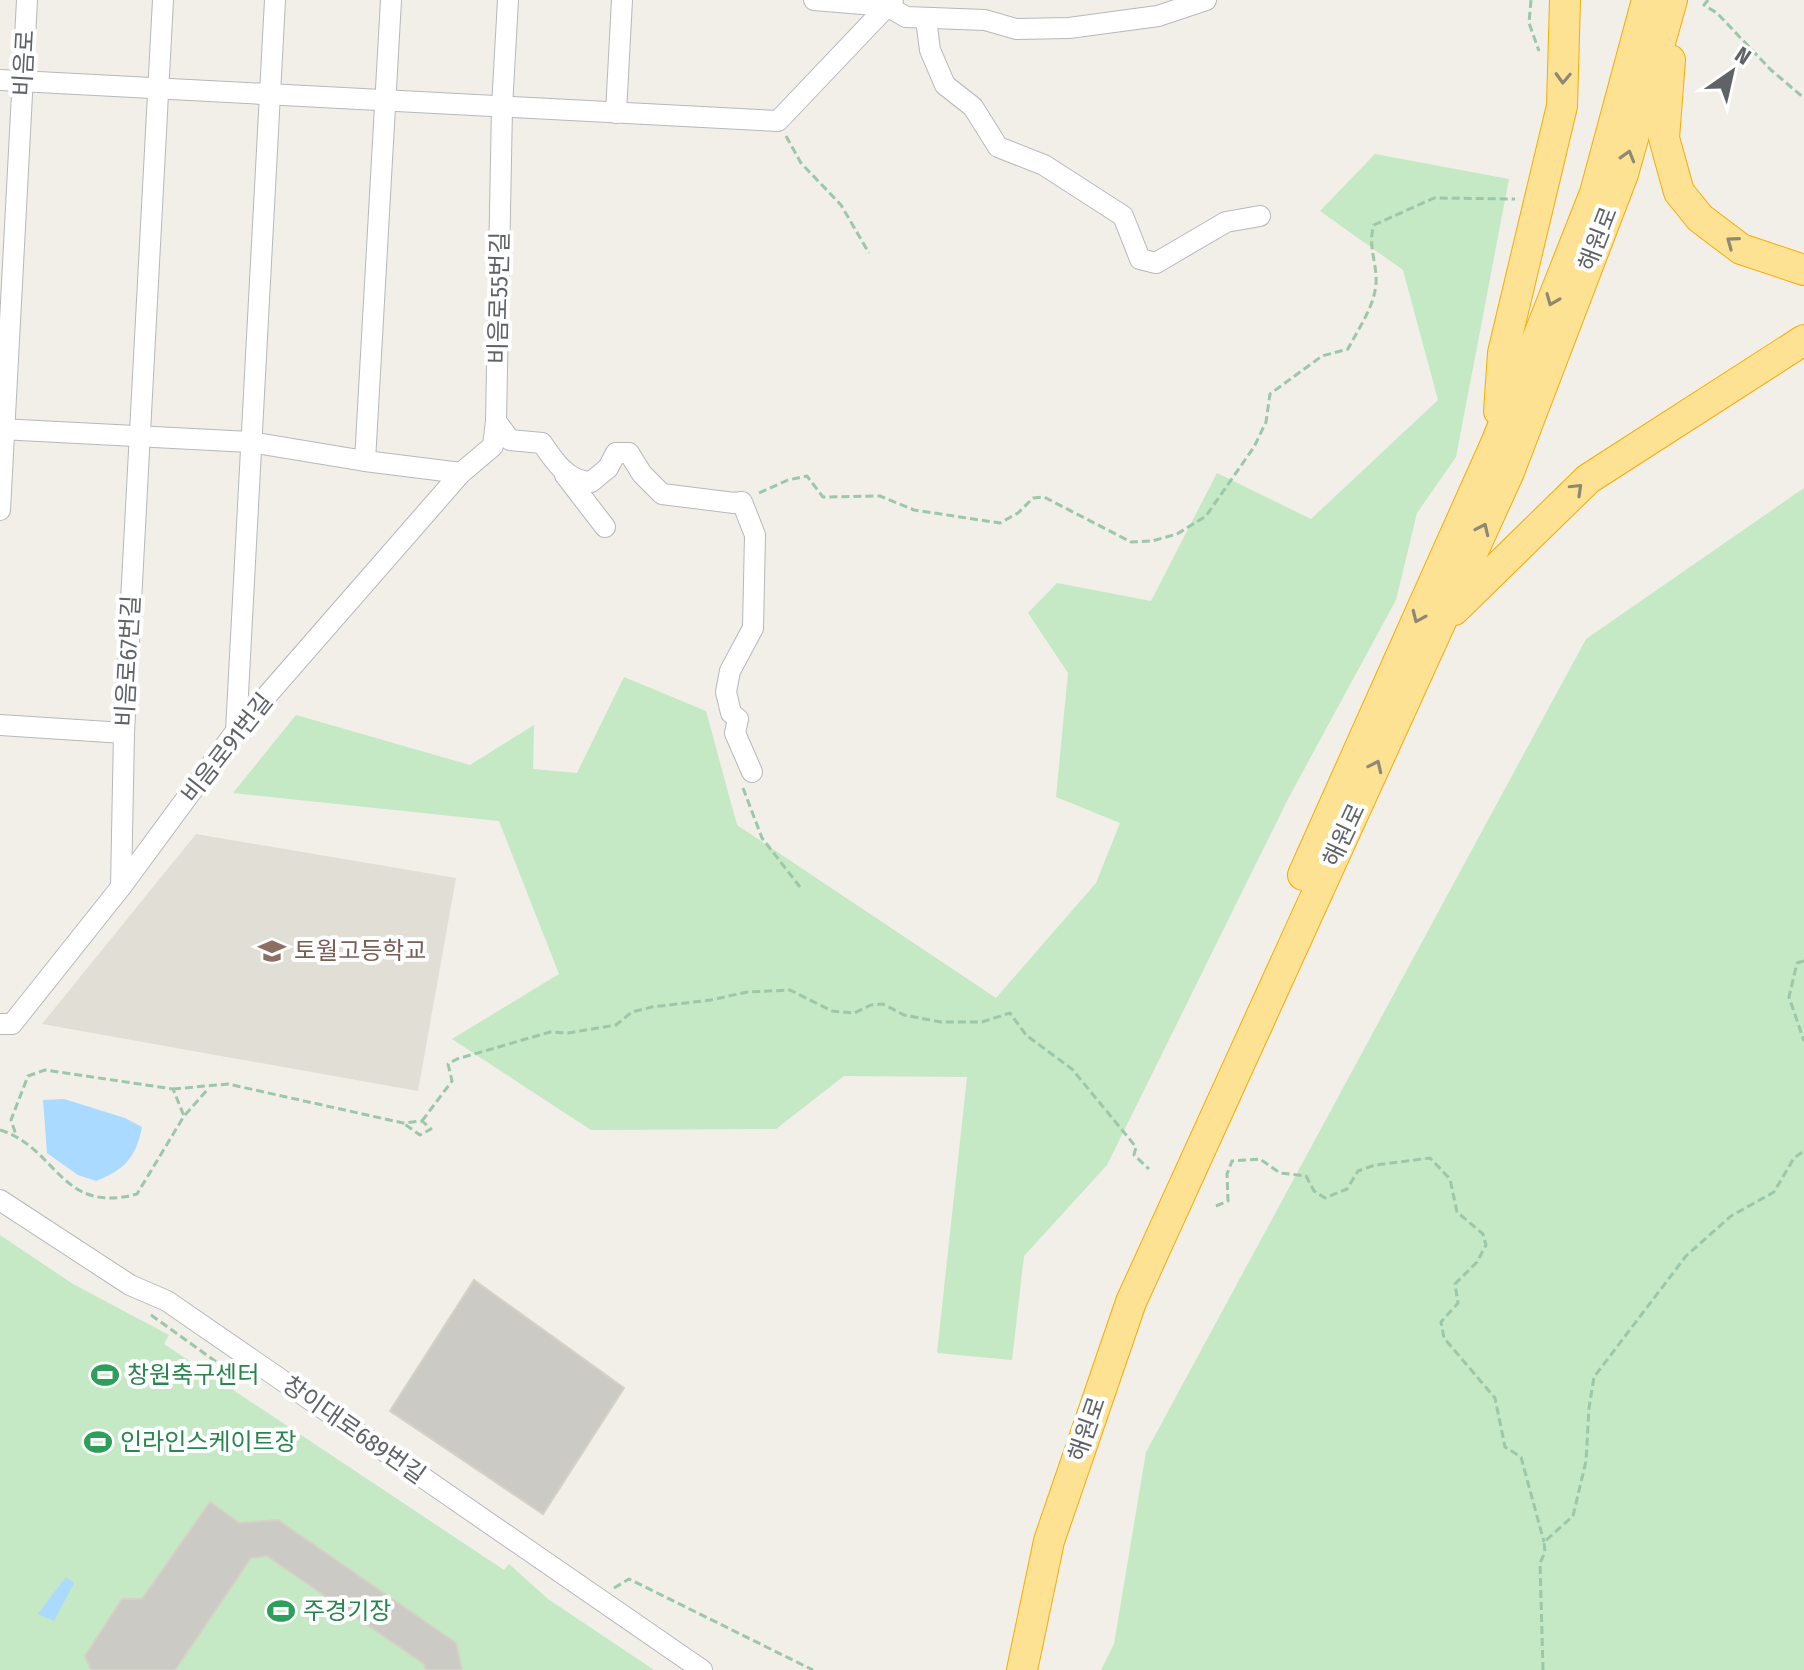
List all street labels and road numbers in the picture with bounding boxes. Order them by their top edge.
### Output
street label: 비음로 [8,29,40,97]
street label: 해원로 [1573,203,1623,275]
street label: 비음로55번길 [484,232,514,364]
street label: 비음로67번길 [111,595,145,727]
street label: 비음로91번길 [176,688,278,808]
street label: 해원로 [1317,799,1371,871]
street label: 창이대로689번길 [277,1370,431,1490]
street label: 해원로 [1063,1393,1111,1465]

